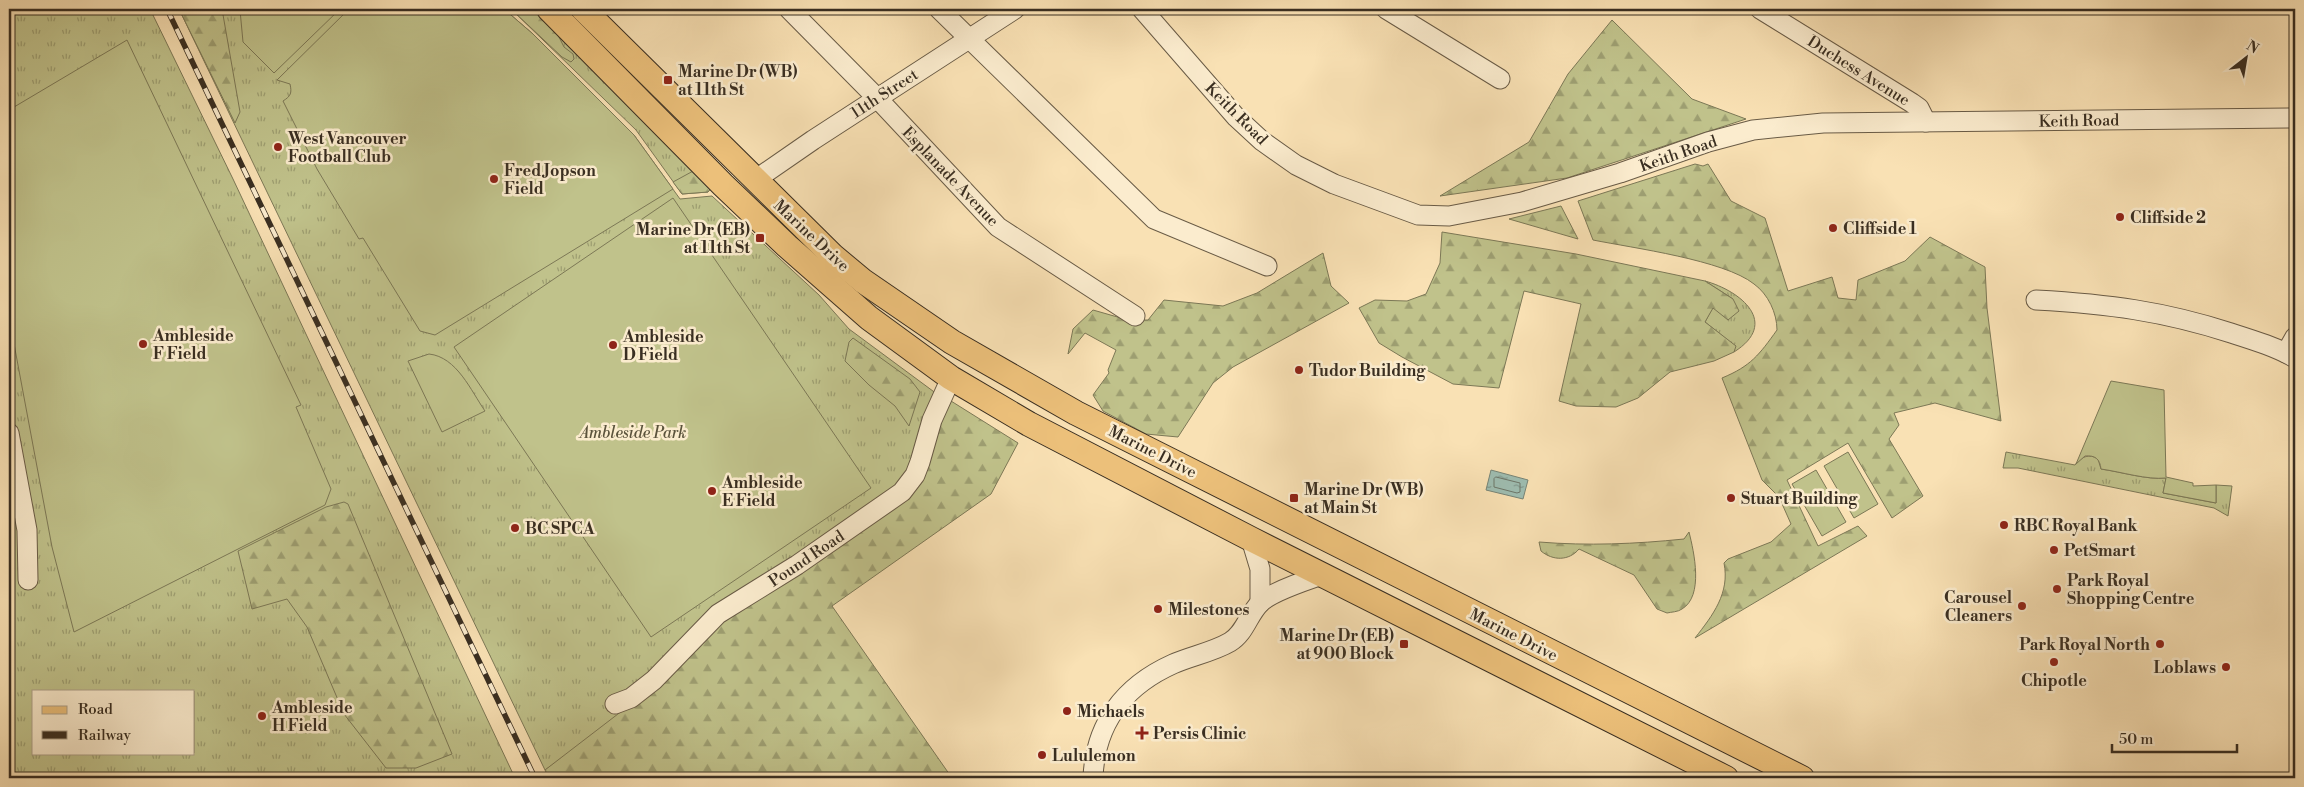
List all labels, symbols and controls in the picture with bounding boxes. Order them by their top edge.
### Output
street label: Duchess Avenue [1803,31,1913,110]
north arrow [2222,32,2272,82]
text: N [2243,37,2262,58]
place label: Marine Dr (WB) at 11th St [678,62,798,100]
street label: 11th Street [847,64,922,123]
marker: Marine Dr (WB) at 11th St [662,74,674,86]
street label: Keith Road [1201,78,1272,149]
street label: Keith Road [2039,110,2119,132]
street label: Esplanade Avenue [898,123,1003,231]
place label: West Vancouver Football Club [287,129,407,167]
street label: Keith Road [1637,131,1720,177]
marker: West Vancouver Football Club [272,141,284,153]
place label: Fred Jopson Field [504,161,596,199]
marker: Fred Jopson Field [488,173,500,185]
street label: Marine Drive [769,196,853,276]
place label: Cliffside 2 [2130,208,2206,228]
marker: Cliffside 2 [2114,211,2126,223]
place label: Cliffside 1 [1843,219,1917,239]
place label: Marine Dr (EB) at 11th St [636,220,750,258]
marker: Cliffside 1 [1827,222,1839,234]
marker: Marine Dr (EB) at 11th St [754,232,766,244]
place label: Ambleside F Field [152,326,234,364]
place label: Ambleside D Field [622,327,704,365]
marker: Ambleside F Field [137,338,149,350]
marker: Ambleside D Field [607,339,619,351]
place label: Tudor Building [1309,361,1426,381]
marker: Tudor Building [1293,364,1305,376]
street label: Marine Drive [1105,421,1200,483]
park label: Ambleside Park [578,423,686,443]
place label: Ambleside E Field [721,473,803,511]
place label: Marine Dr (WB) at Main St [1304,480,1424,518]
marker: Ambleside E Field [706,485,718,497]
place label: Stuart Building [1741,489,1858,509]
marker: Marine Dr (WB) at Main St [1288,492,1300,504]
marker: Stuart Building [1725,492,1737,504]
place label: RBC Royal Bank [2014,516,2138,536]
place label: BC SPCA [525,519,595,539]
marker: RBC Royal Bank [1998,519,2010,531]
marker: BC SPCA [509,522,521,534]
street label: Pound Road [765,526,848,591]
place label: PetSmart [2064,541,2136,561]
marker: PetSmart [2048,544,2060,556]
place label: Park Royal Shopping Centre [2067,571,2195,609]
marker: Park Royal Shopping Centre [2051,583,2063,595]
place label: Carousel Cleaners [1944,588,2013,626]
place label: Milestones [1168,600,1249,620]
marker: Carousel Cleaners [2016,600,2028,612]
marker: Milestones [1152,603,1164,615]
street label: Marine Drive [1466,604,1561,666]
place label: Marine Dr (EB) at 900 Block [1280,626,1395,664]
place label: Park Royal North [2019,635,2150,655]
marker: Marine Dr (EB) at 900 Block [1398,638,1410,650]
marker: Park Royal North [2154,638,2166,650]
marker: Chipotle [2048,656,2060,668]
place label: Loblaws [2153,658,2216,678]
marker: Loblaws [2220,661,2232,673]
place label: Chipotle [2021,671,2087,691]
legend [32,690,195,754]
place label: Ambleside H Field [271,698,353,736]
text: Road [78,700,113,719]
place label: Michaels [1077,702,1145,722]
marker: Michaels [1061,705,1073,717]
marker: Ambleside H Field [256,710,268,722]
scale bar [2112,722,2236,754]
place label: Persis Clinic [1153,724,1246,744]
text: Railway [78,726,132,745]
marker: Persis Clinic [1135,726,1149,740]
text: 50 m [2119,730,2153,749]
place label: Lululemon [1052,746,1136,766]
marker: Lululemon [1036,749,1048,761]

